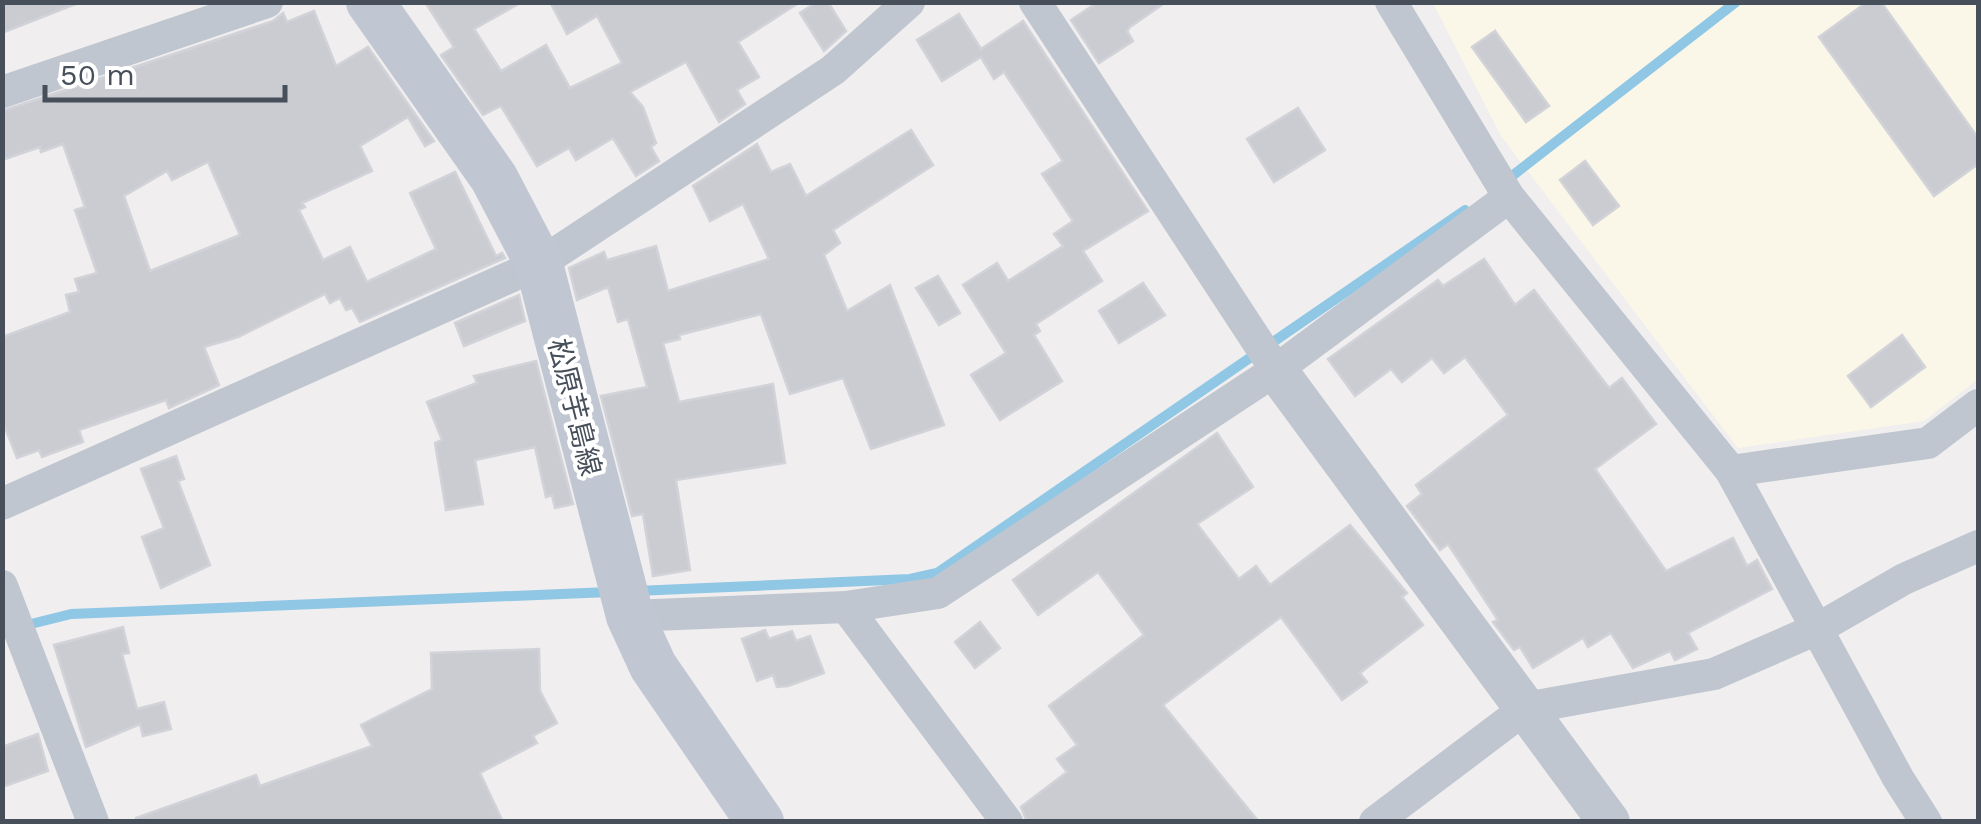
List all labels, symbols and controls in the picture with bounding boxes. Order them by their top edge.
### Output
scale bar [45,40,285,102]
text: 50 m [60,57,135,92]
street label: 松原芋島線 [542,335,607,479]

